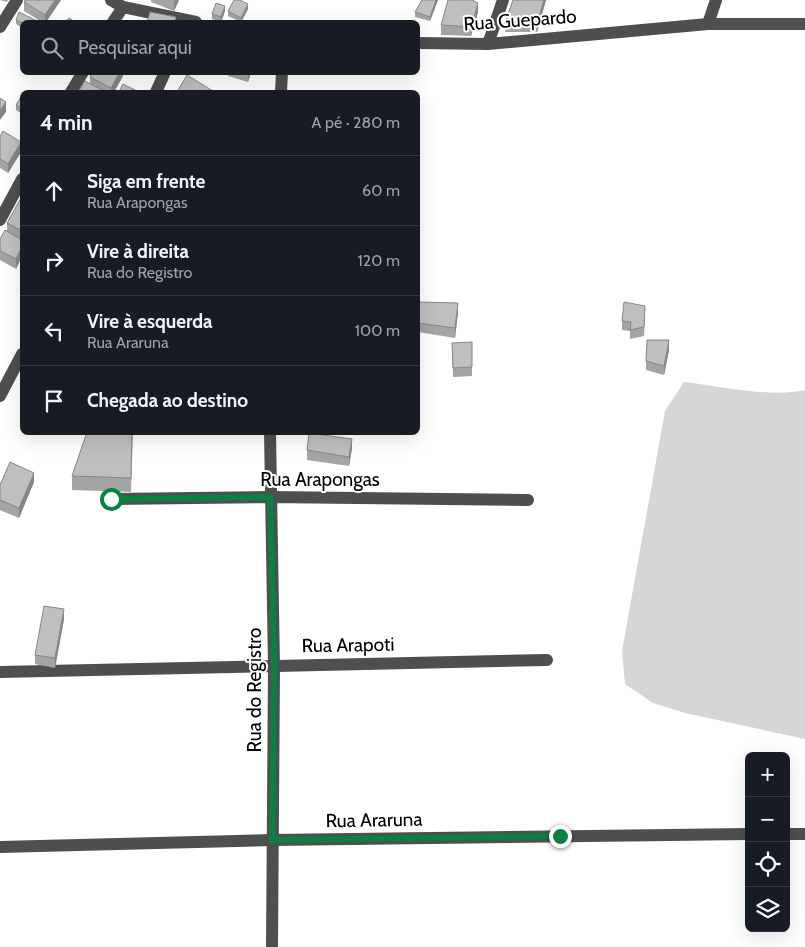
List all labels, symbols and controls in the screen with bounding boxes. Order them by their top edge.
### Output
street label: Rua Guepardo [463,5,577,35]
search box [20,20,420,75]
icon: search [38,34,66,62]
text: Pesquisar aqui [78,36,192,59]
text: 4 min [40,110,93,135]
text: A pé · 280 m [312,113,400,132]
text: Siga em frente [87,170,205,193]
icon: ahead [40,177,68,205]
text: 60 m [362,181,400,200]
text: Rua Arapongas [87,193,188,212]
text: Vire à direita [87,240,189,263]
icon: right [40,247,68,275]
text: 120 m [358,251,400,270]
text: Rua do Registro [87,263,192,282]
text: Vire à esquerda [87,310,213,333]
icon: left [40,317,68,345]
text: 100 m [355,321,400,340]
text: Rua Araruna [87,333,169,352]
icon: arrive [40,387,68,415]
text: Chegada ao destino [87,389,248,412]
street label: Rua Arapongas [260,468,380,491]
route start [100,488,123,511]
street label: Rua do Registro [243,627,266,753]
street label: Rua Arapoti [302,633,394,657]
map controls [745,752,790,932]
button: + [745,752,790,797]
button: − [745,797,790,842]
street label: Rua Araruna [325,808,423,832]
route end [549,825,572,848]
button: locate [745,842,790,887]
button: layers [745,887,790,932]

